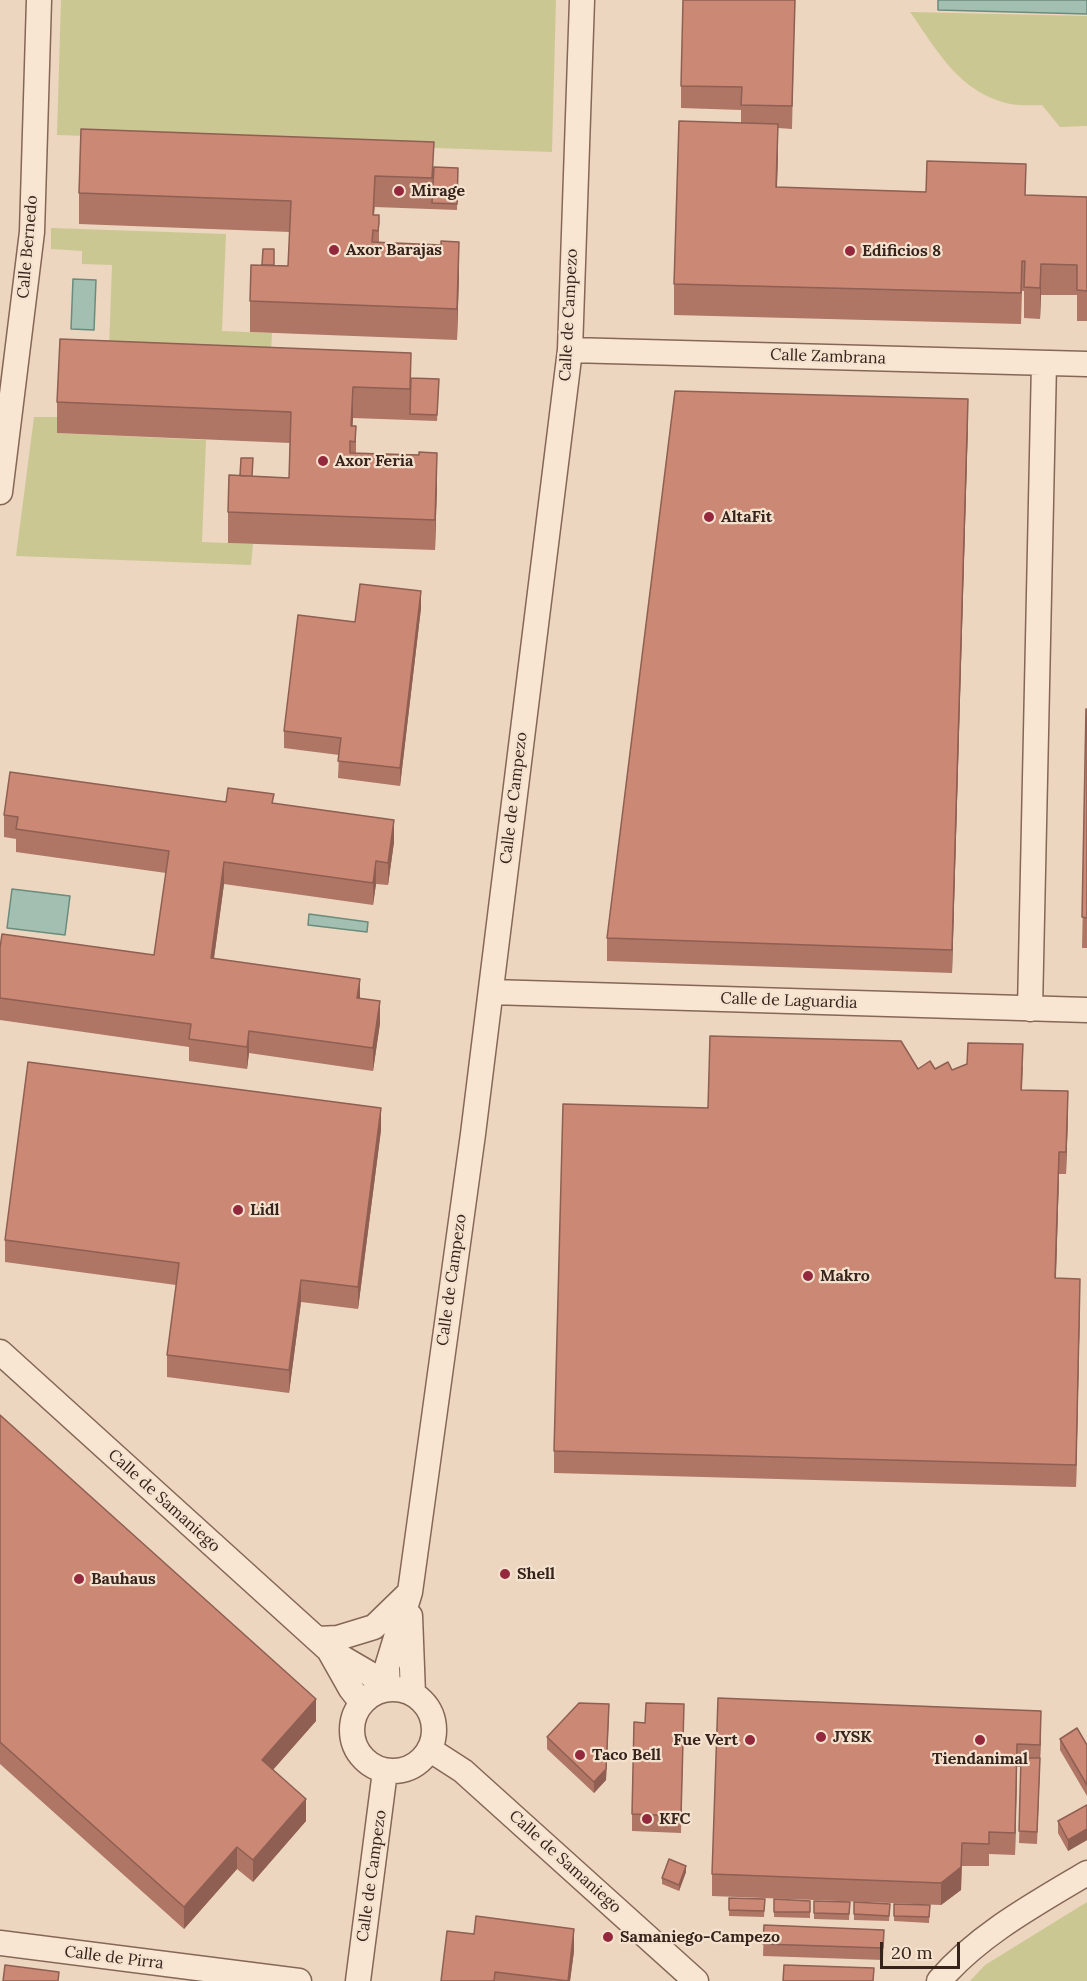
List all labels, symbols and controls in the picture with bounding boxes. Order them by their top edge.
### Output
place label: Mirage [411,181,465,201]
marker: Mirage [392,184,406,198]
street label: Calle Bernedo [14,194,42,300]
place label: Axor Barajas [346,240,442,260]
place label: Edificios 8 [862,241,941,261]
marker: Axor Barajas [327,243,341,257]
marker: Edificios 8 [843,244,857,258]
street label: Calle de Campezo [556,248,582,382]
street label: Calle Zambrana [770,345,886,369]
place label: Axor Feria [335,451,413,471]
marker: Axor Feria [316,454,330,468]
place label: AltaFit [721,507,772,527]
marker: AltaFit [702,510,716,524]
street label: Calle de Campezo [496,731,532,865]
street label: Calle de Laguardia [720,989,858,1013]
place label: Lidl [250,1200,279,1220]
marker: Lidl [231,1203,245,1217]
street label: Calle de Campezo [433,1213,471,1347]
place label: Makro [820,1266,870,1286]
marker: Makro [801,1269,815,1283]
street label: Calle de Samaniego [104,1446,224,1556]
place label: Shell [517,1564,555,1584]
marker: Shell [498,1567,512,1581]
place label: Bauhaus [91,1569,156,1589]
marker: Bauhaus [72,1572,86,1586]
place label: JYSK [833,1727,872,1747]
place label: Fue Vert [673,1730,738,1750]
marker: JYSK [814,1730,828,1744]
marker: Fue Vert [743,1733,757,1747]
marker: Tiendanimal [973,1733,987,1747]
place label: Taco Bell [592,1745,661,1765]
marker: Taco Bell [573,1748,587,1762]
place label: Tiendanimal [932,1749,1028,1769]
street label: Calle de Samaniego [505,1807,625,1917]
street label: Calle de Campezo [353,1809,391,1943]
place label: KFC [659,1809,691,1829]
marker: KFC [640,1812,654,1826]
place label: Samaniego-Campezo [620,1927,780,1947]
marker: Samaniego-Campezo [601,1930,615,1944]
scale bar [883,1930,962,1968]
text: 20 m [891,1941,933,1964]
street label: Calle de Pirra [63,1942,165,1974]

